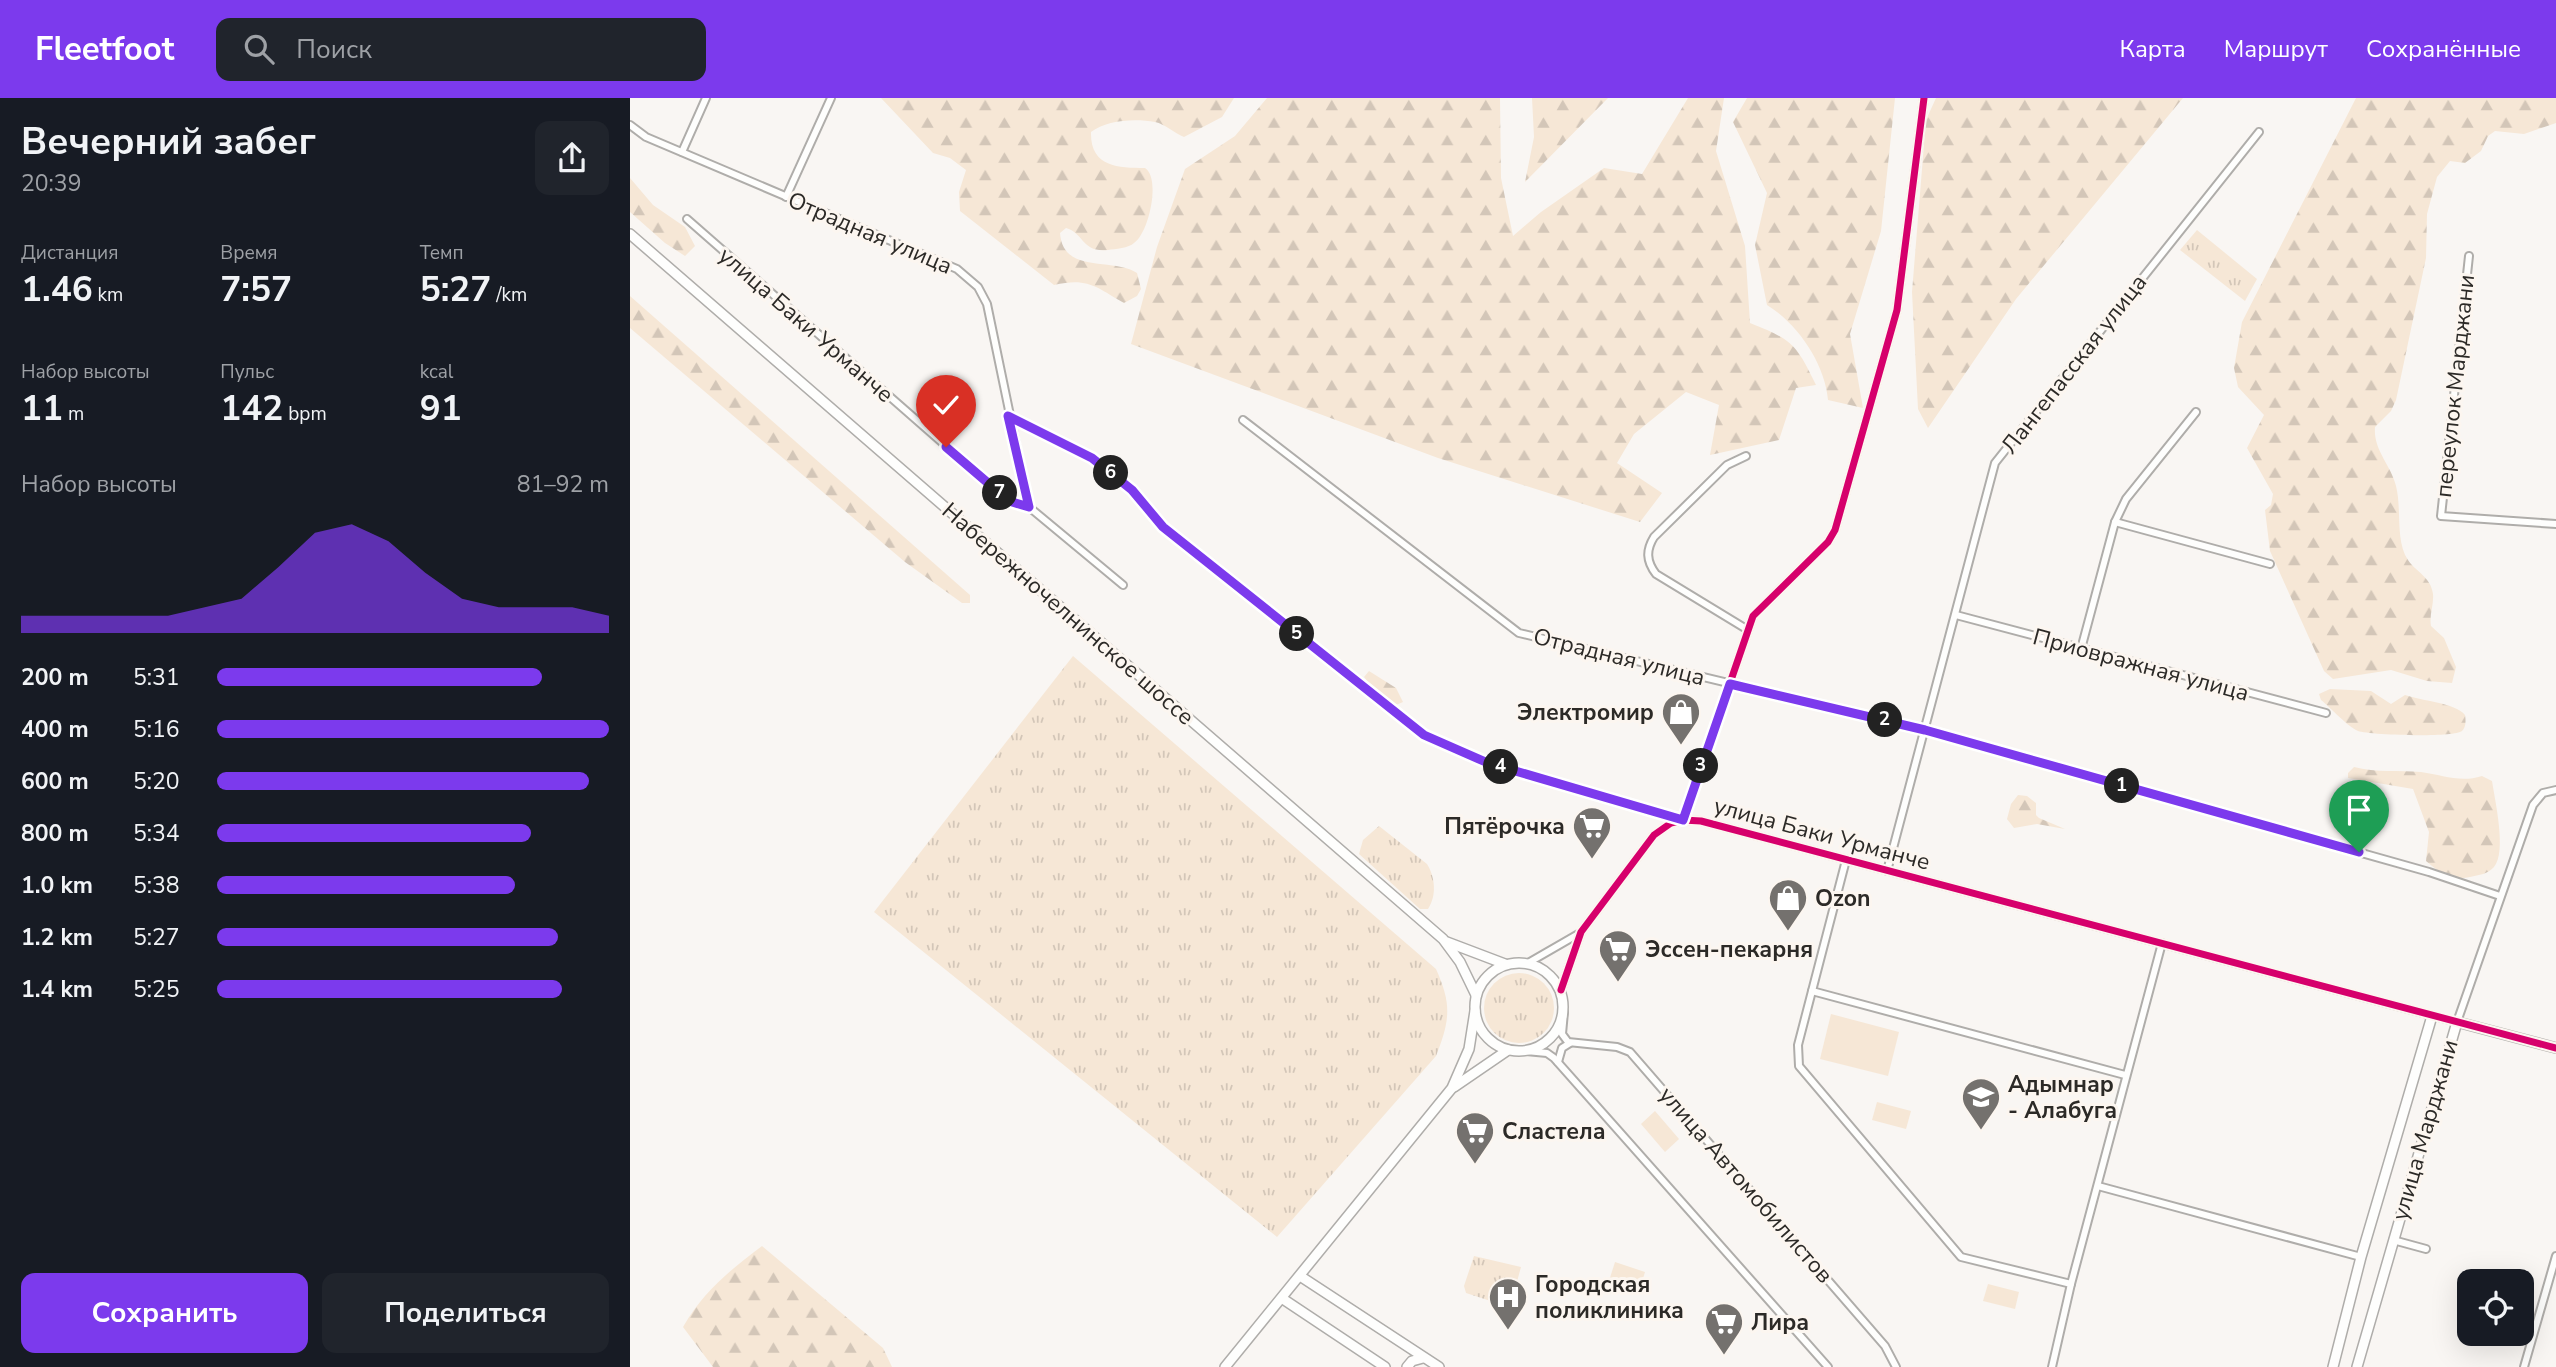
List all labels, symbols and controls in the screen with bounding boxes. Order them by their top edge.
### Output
search box [216,18,706,81]
text: Fleetfoot [35,27,174,72]
icon: search [240,30,278,68]
text: Поиск [296,32,372,67]
text: Карта [2120,33,2186,65]
text: Маршрут [2224,33,2328,65]
text: Сохранённые [2366,33,2521,65]
text: Вечерний забег [21,116,316,167]
button: share [535,121,609,195]
text: 20:39 [21,168,81,199]
street label: Отрадная улица [783,184,957,282]
text: Дистанция [21,240,118,266]
text: Время [220,240,278,266]
text: Темп [420,240,464,266]
street label: улица Баки Урманче [712,240,900,410]
text: 1.46 [21,266,93,313]
text: 7:57 [220,266,292,313]
text: 5:27 [420,266,491,313]
street label: Лангепасская улица [1994,268,2154,460]
street label: переулок Марджани [2428,273,2482,499]
text: km [93,282,123,308]
text: /km [491,282,527,308]
text: Набор высоты [21,359,150,385]
text: Пульс [220,359,274,385]
text: kcal [420,359,453,385]
pin [916,375,976,447]
text: 11 [21,385,63,432]
text: 142 [220,385,283,432]
text: 91 [420,385,462,432]
icon: check [927,386,965,424]
text: m [63,401,84,427]
text: bpm [283,401,327,427]
pin: 6 [1093,456,1128,490]
text: 6 [1105,459,1116,485]
text: Набор высоты [21,469,177,500]
text: 81–92 m [517,469,609,500]
pin: 7 [982,476,1018,510]
text: 7 [994,479,1005,505]
street label: Набережночелнинское шоссе [935,496,1201,732]
pin: 5 [1280,616,1314,652]
text: 5 [1291,620,1302,646]
street label: Отрадная улица [1530,621,1708,693]
street label: Приовражная улица [2030,621,2252,709]
text: 200 m [21,662,89,693]
text: 5:31 [133,662,180,693]
shop icon: Электромир [1660,691,1702,746]
place label: Электромир [1517,697,1654,728]
pin: 2 [1868,702,1902,738]
text: 2 [1879,706,1890,732]
text: 400 m [21,714,89,745]
text: 5:16 [133,714,180,745]
pin: 3 [1684,748,1718,784]
pin: 4 [1484,750,1518,784]
text: 3 [1695,752,1706,778]
text: 4 [1495,753,1506,779]
text: 600 m [21,766,89,797]
text: 5:20 [133,766,180,797]
pin: 1 [2104,768,2140,804]
text: 1 [2116,772,2127,798]
pin [2329,780,2389,852]
street label: улица Баки Урманче [1710,790,1934,878]
icon: arrive [2340,791,2378,829]
supermarket icon: Пятёрочка [1571,805,1613,860]
place label: Пятёрочка [1444,811,1565,842]
text: 800 m [21,818,89,849]
text: 5:34 [133,818,180,849]
text: 1.0 km [21,870,93,901]
text: 5:38 [133,870,180,901]
shop icon: Ozon [1767,877,1809,932]
place label: Ozon [1815,883,1870,914]
text: 1.2 km [21,922,93,953]
text: 5:27 [133,922,180,953]
supermarket icon: Эссен-пекарня [1597,928,1639,983]
place label: Эссен-пекарня [1645,934,1813,965]
text: 1.4 km [21,974,93,1005]
text: 5:25 [133,974,180,1005]
street label: улица Марджани [2384,1036,2466,1224]
place label: Адымнар - Алабуга [2008,1069,2117,1126]
school or university icon: Адымнар - Алабуга [1960,1076,2002,1131]
street label: улица Автомобилистов [1652,1080,1840,1290]
supermarket icon: Сластела [1454,1110,1496,1165]
place label: Сластела [1502,1116,1606,1147]
place label: Городская поликлиника [1535,1269,1684,1326]
map controls [2457,1269,2534,1346]
button: locate [2457,1269,2534,1346]
button: Сохранить [21,1273,308,1353]
button: Поделиться [322,1273,609,1353]
hospital icon: Городская поликлиника [1487,1276,1529,1331]
supermarket icon: Лира [1703,1301,1745,1356]
place label: Лира [1751,1307,1809,1338]

